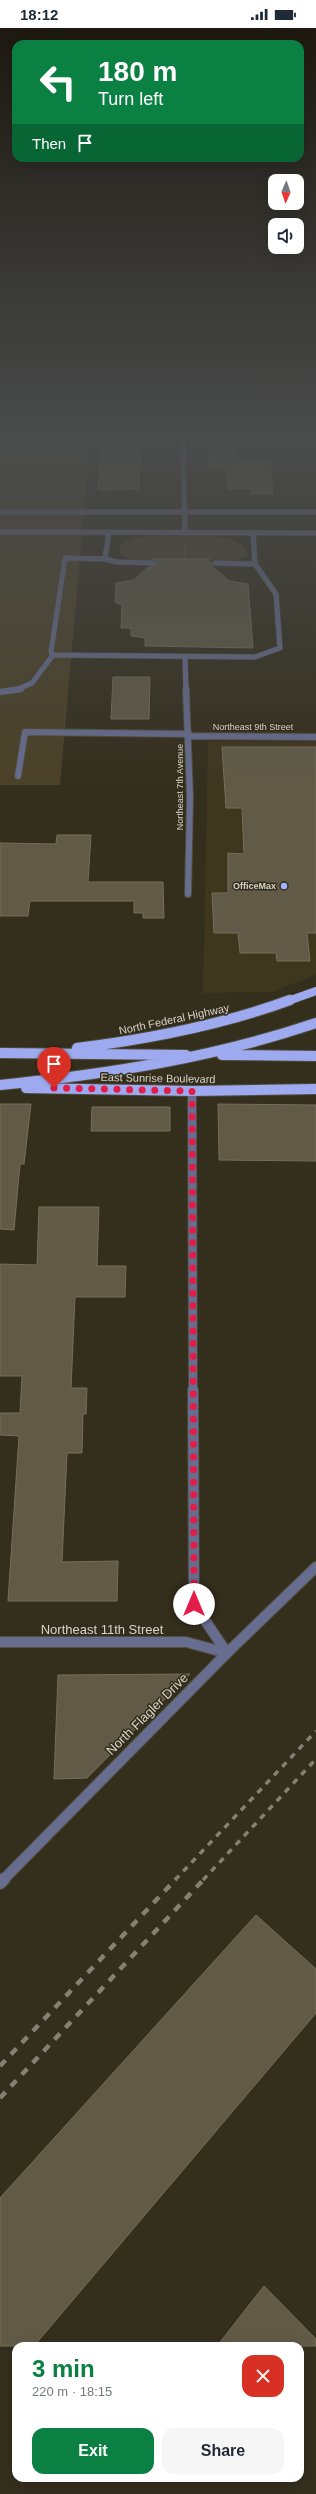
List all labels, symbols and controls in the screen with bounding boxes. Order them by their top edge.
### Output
text: 18:12 [20,6,58,23]
icon: left [32,56,84,108]
text: 180 m [98,56,177,87]
text: Turn left [98,89,163,109]
icon: arrive [74,132,96,154]
text: Then [32,135,66,152]
north arrow [268,174,304,210]
map controls [268,174,304,254]
button: sound [268,218,304,254]
street label: Northeast 9th Street [213,722,294,732]
street label: Northeast 7th Avenue [175,744,185,830]
place label: OfficeMax [233,881,276,891]
marker: OfficeMax [279,881,289,891]
street label: North Federal Highway [118,1001,231,1037]
pin [37,1047,71,1088]
icon: arrive [43,1053,65,1075]
street label: East Sunrise Boulevard [100,1071,216,1085]
position arrow [173,1583,215,1625]
street label: Northeast 11th Street [41,1622,164,1637]
street label: North Flagler Drive [103,1670,191,1758]
text: 3 min [32,2355,95,2382]
button: close [242,2355,284,2397]
text: 220 m · 18:15 [32,2384,112,2399]
button: Exit [32,2428,154,2474]
button: Share [162,2428,284,2474]

